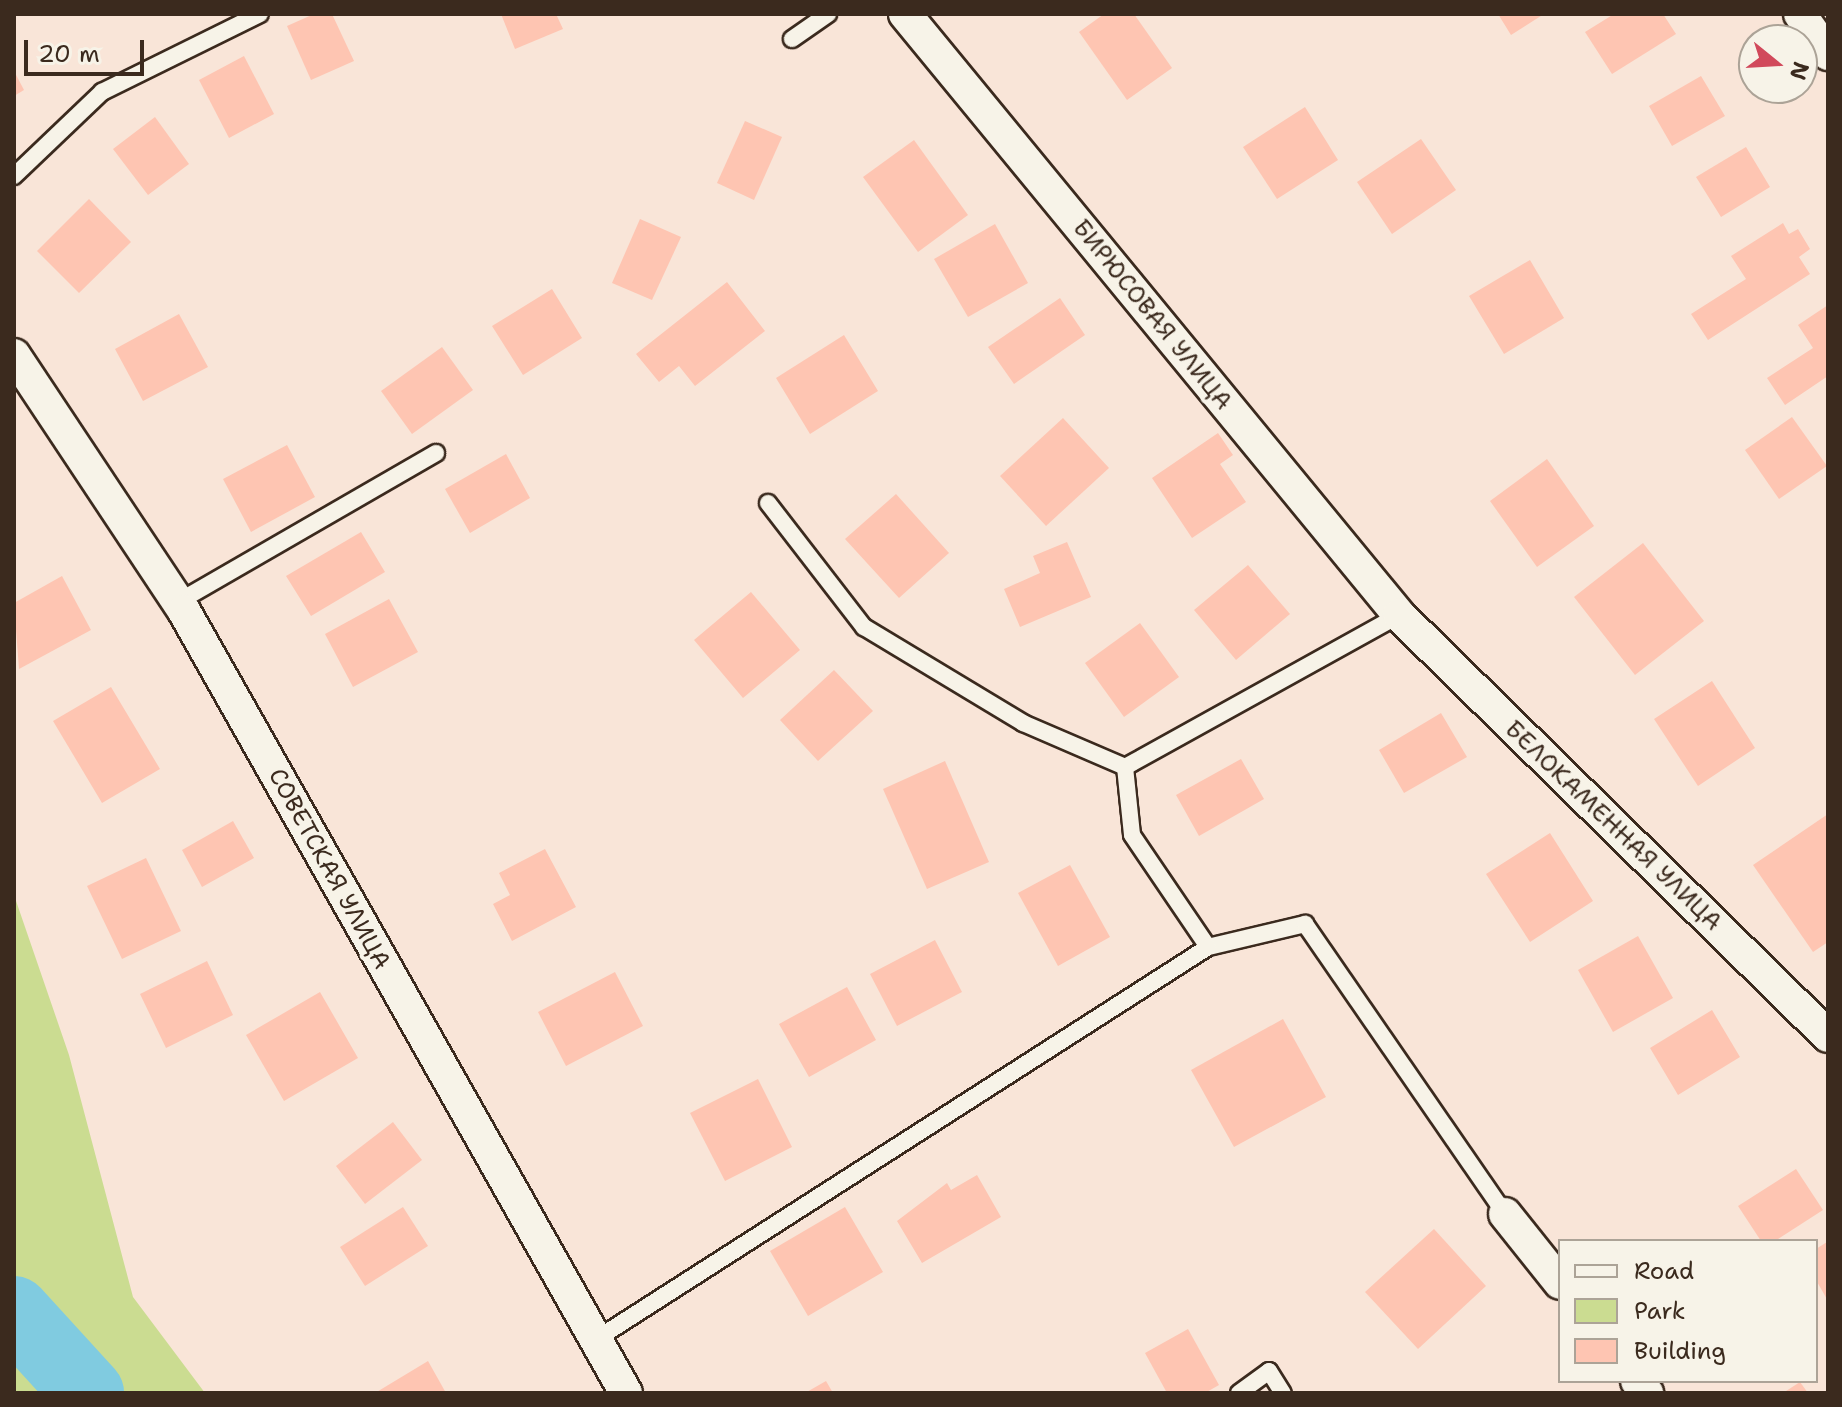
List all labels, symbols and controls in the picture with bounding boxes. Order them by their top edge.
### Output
scale bar [28,24,148,74]
north arrow [1738,24,1818,104]
text: 20 m [38,38,100,70]
text: N [1783,58,1816,84]
street label: БИРЮСОВАЯ УЛИЦА [1066,214,1238,416]
street label: БЕЛОКАМЕННАЯ УЛИЦА [1499,715,1727,937]
street label: СОВЕТСКАЯ УЛИЦА [262,764,396,974]
legend [1558,1239,1818,1383]
text: Road [1634,1255,1694,1287]
text: Park [1634,1295,1686,1327]
text: Building [1634,1335,1726,1367]

